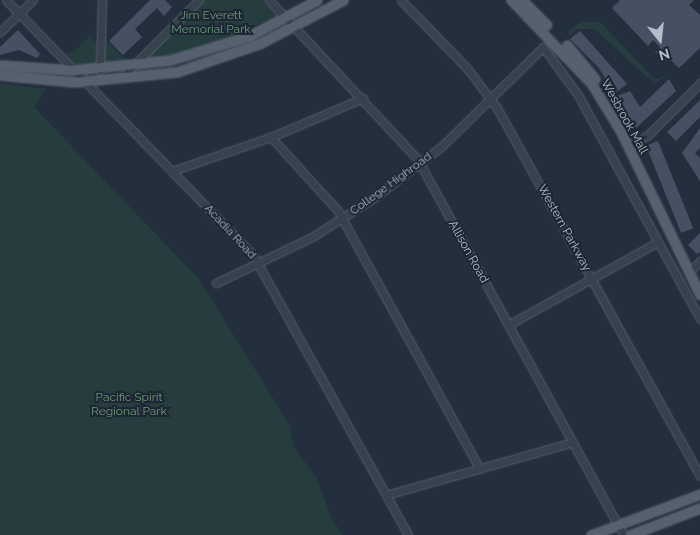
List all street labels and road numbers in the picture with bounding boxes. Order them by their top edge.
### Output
street label: Wesbrook Mall [598,77,650,157]
street label: College Highroad [347,150,435,218]
street label: Western Parkway [534,182,594,274]
street label: Acadia Road [201,202,259,262]
street label: Allison Road [445,218,491,286]

